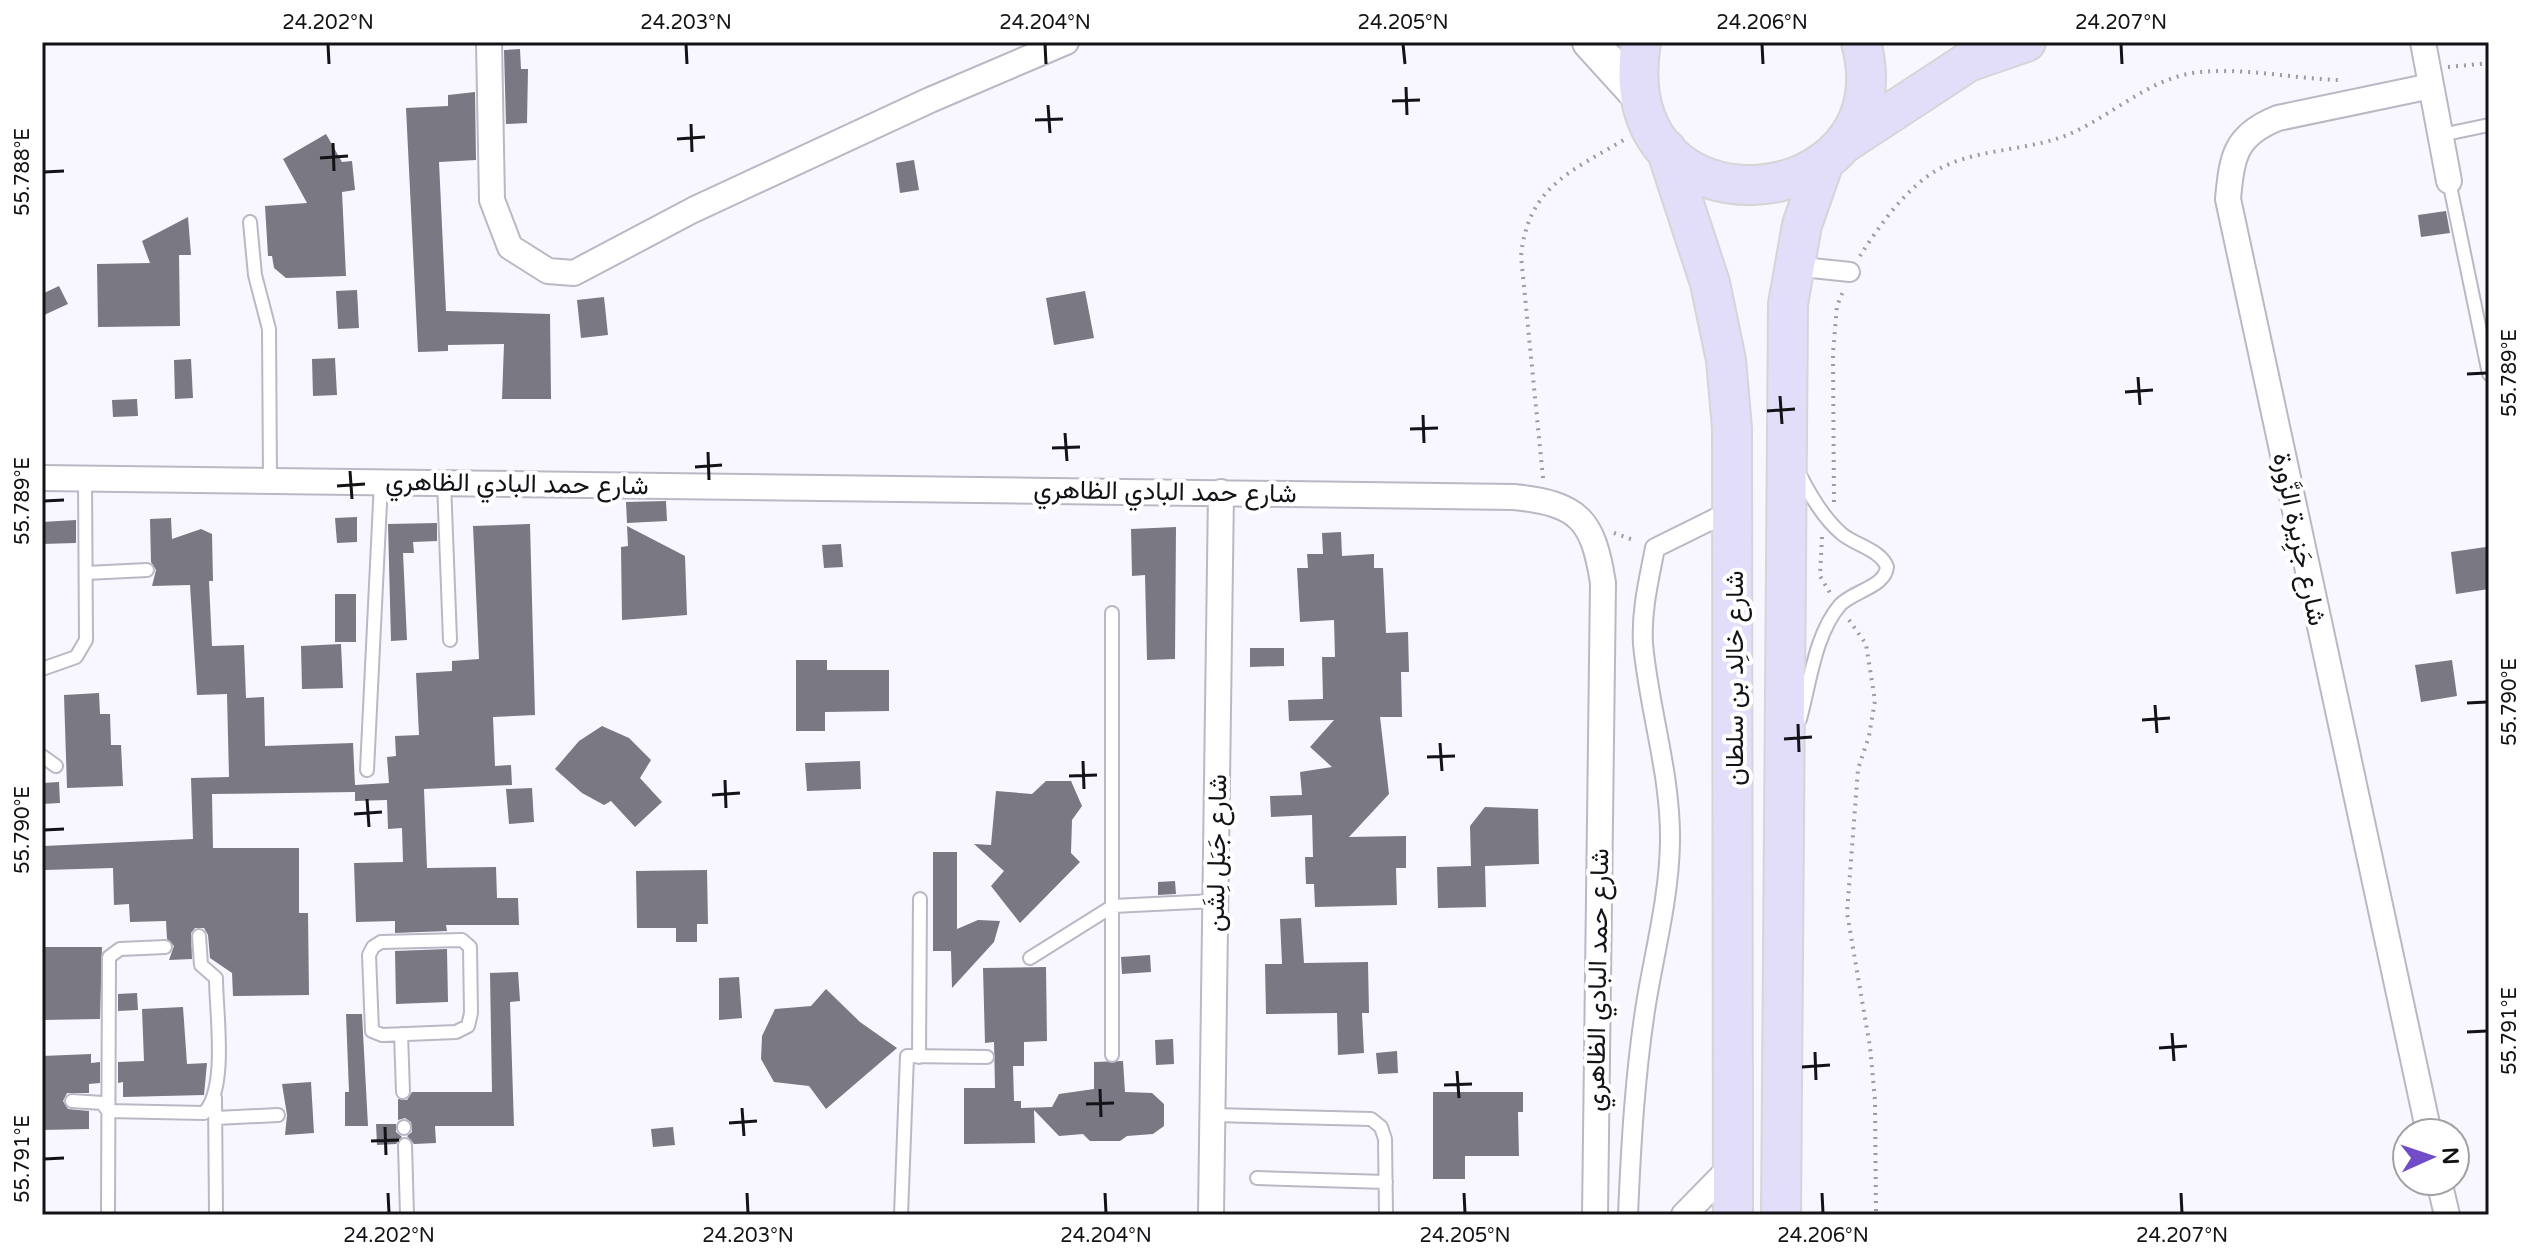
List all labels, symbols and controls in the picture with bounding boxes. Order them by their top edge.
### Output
text: 24.202°N [282,11,374,35]
text: 24.203°N [640,11,732,35]
text: 24.204°N [999,11,1091,35]
text: 24.205°N [1357,11,1449,35]
text: 24.206°N [1716,11,1808,35]
text: 24.207°N [2075,11,2167,35]
text: 55.788°E [11,128,35,216]
text: 55.789°E [2498,329,2522,417]
street label: شارع جَزِيرة الزَّورة [2261,450,2333,629]
text: 55.789°E [11,457,35,545]
street label: شارع حمد البادي الظاهري [385,466,649,506]
street label: شارع حمد البادي الظاهري [1033,474,1297,514]
street label: شارع خالِد بن سلطان [1719,570,1752,786]
text: 55.790°E [2498,658,2522,746]
street label: شارع جَبَل لِشَن [1200,774,1235,932]
text: 55.790°E [11,786,35,874]
street label: شارع حمد البادي الظاهري [1580,848,1620,1112]
text: 55.791°E [2498,987,2522,1075]
text: 55.791°E [11,1115,35,1203]
north arrow [2391,1117,2471,1197]
text: N [2437,1147,2463,1166]
text: 24.202°N [343,1224,435,1248]
text: 24.203°N [702,1224,794,1248]
text: 24.204°N [1060,1224,1152,1248]
text: 24.205°N [1419,1224,1511,1248]
text: 24.206°N [1777,1224,1869,1248]
text: 24.207°N [2136,1224,2228,1248]

